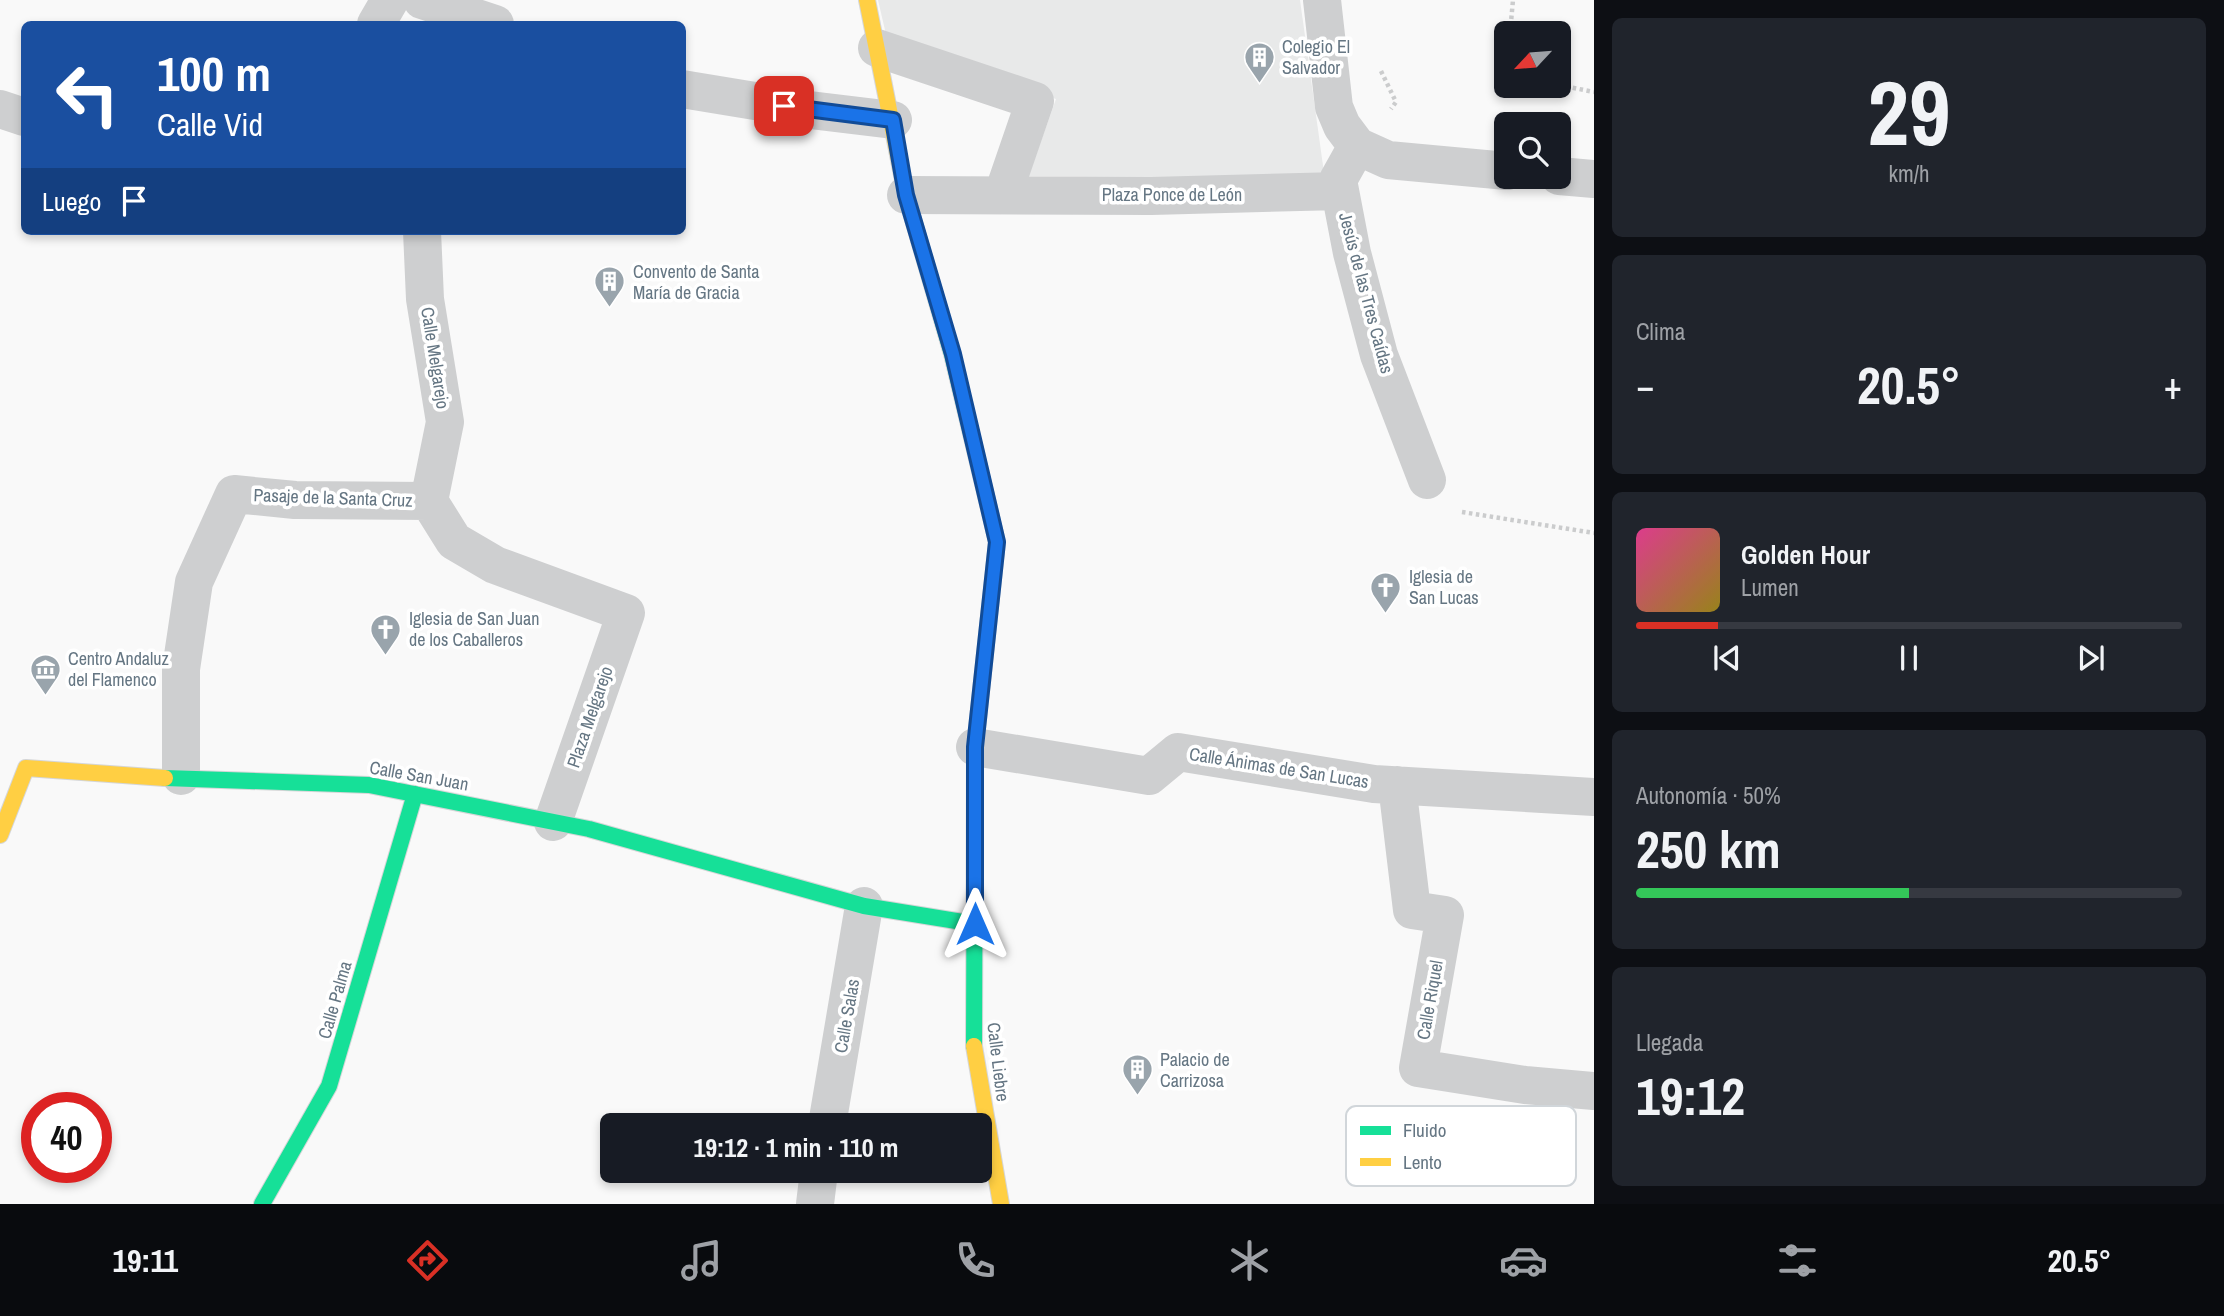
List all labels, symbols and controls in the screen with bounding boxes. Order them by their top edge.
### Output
north arrow [1494,21,1572,98]
map controls [1494,21,1571,189]
place label: Colegio El Salvador [1282,34,1350,80]
text: 100 m [157,40,271,106]
building icon: Colegio El Salvador [1242,40,1276,84]
icon: left [42,49,133,140]
text: 29 [1868,51,1951,173]
pin [754,76,814,136]
icon: arrive [765,87,803,125]
text: Calle Vid [157,103,263,146]
button: search [1494,112,1571,189]
text: km/h [1889,158,1929,189]
icon: arrive [115,182,153,220]
street label: Plaza Ponce de León [1102,182,1242,207]
text: Luego [42,184,101,219]
street label: Jesús de las Tres Caídas [1333,210,1400,376]
place label: Convento de Santa María de Gracia [633,259,759,305]
building icon: Convento de Santa María de Gracia [593,265,627,309]
street label: Calle Melgarejo [415,305,456,411]
text: Clima [1636,316,1685,347]
text: 20.5° [1857,350,1961,420]
text: − [1636,360,1654,411]
text: + [2164,360,2182,411]
street label: Pasaje de la Santa Cruz [253,482,413,513]
text: Golden Hour [1741,537,1870,572]
place label: Iglesia de San Lucas [1409,564,1479,610]
church icon: Iglesia de San Lucas [1369,570,1403,614]
text: Lumen [1741,572,1799,603]
place label: Iglesia de San Juan de los Caballeros [409,606,539,652]
church icon: Iglesia de San Juan de los Caballeros [369,612,403,656]
icon: previous [1708,639,1746,677]
icon: pause [1890,639,1928,677]
icon: next [2072,639,2110,677]
place label: Centro Andaluz del Flamenco [68,646,169,692]
museum icon: Centro Andaluz del Flamenco [28,652,62,696]
street label: Plaza Melgarejo [560,663,619,771]
street label: Calle Ánimas de San Lucas [1188,741,1371,794]
street label: Calle San Juan [368,755,471,797]
text: Autonomía · 50% [1636,780,1781,811]
text: 250 km [1636,814,1781,884]
position arrow [938,887,1012,961]
street label: Calle Palma [312,958,358,1042]
street label: Calle Riquel [1410,958,1449,1042]
street label: Calle Salas [828,977,865,1055]
street label: Calle Liebre [981,1021,1016,1103]
text: Llegada [1636,1027,1703,1058]
place label: Palacio de Carrizosa [1160,1047,1230,1093]
building icon: Palacio de Carrizosa [1120,1053,1154,1097]
text: 19:12 [1636,1061,1745,1131]
speed limit sign: 40 [21,1092,112,1183]
legend [1346,1106,1576,1186]
text: Fluido [1403,1117,1446,1143]
text: 19:12 · 1 min · 110 m [693,1130,899,1165]
text: Lento [1403,1149,1442,1175]
icon: directions [403,1236,452,1285]
icon: music [677,1236,726,1285]
icon: phone [951,1236,1000,1285]
icon: climate [1225,1236,1274,1285]
icon: car [1499,1236,1548,1285]
icon: filters [1773,1236,1822,1285]
text: 19:11 [113,1239,178,1282]
text: 20.5° [2048,1239,2111,1282]

